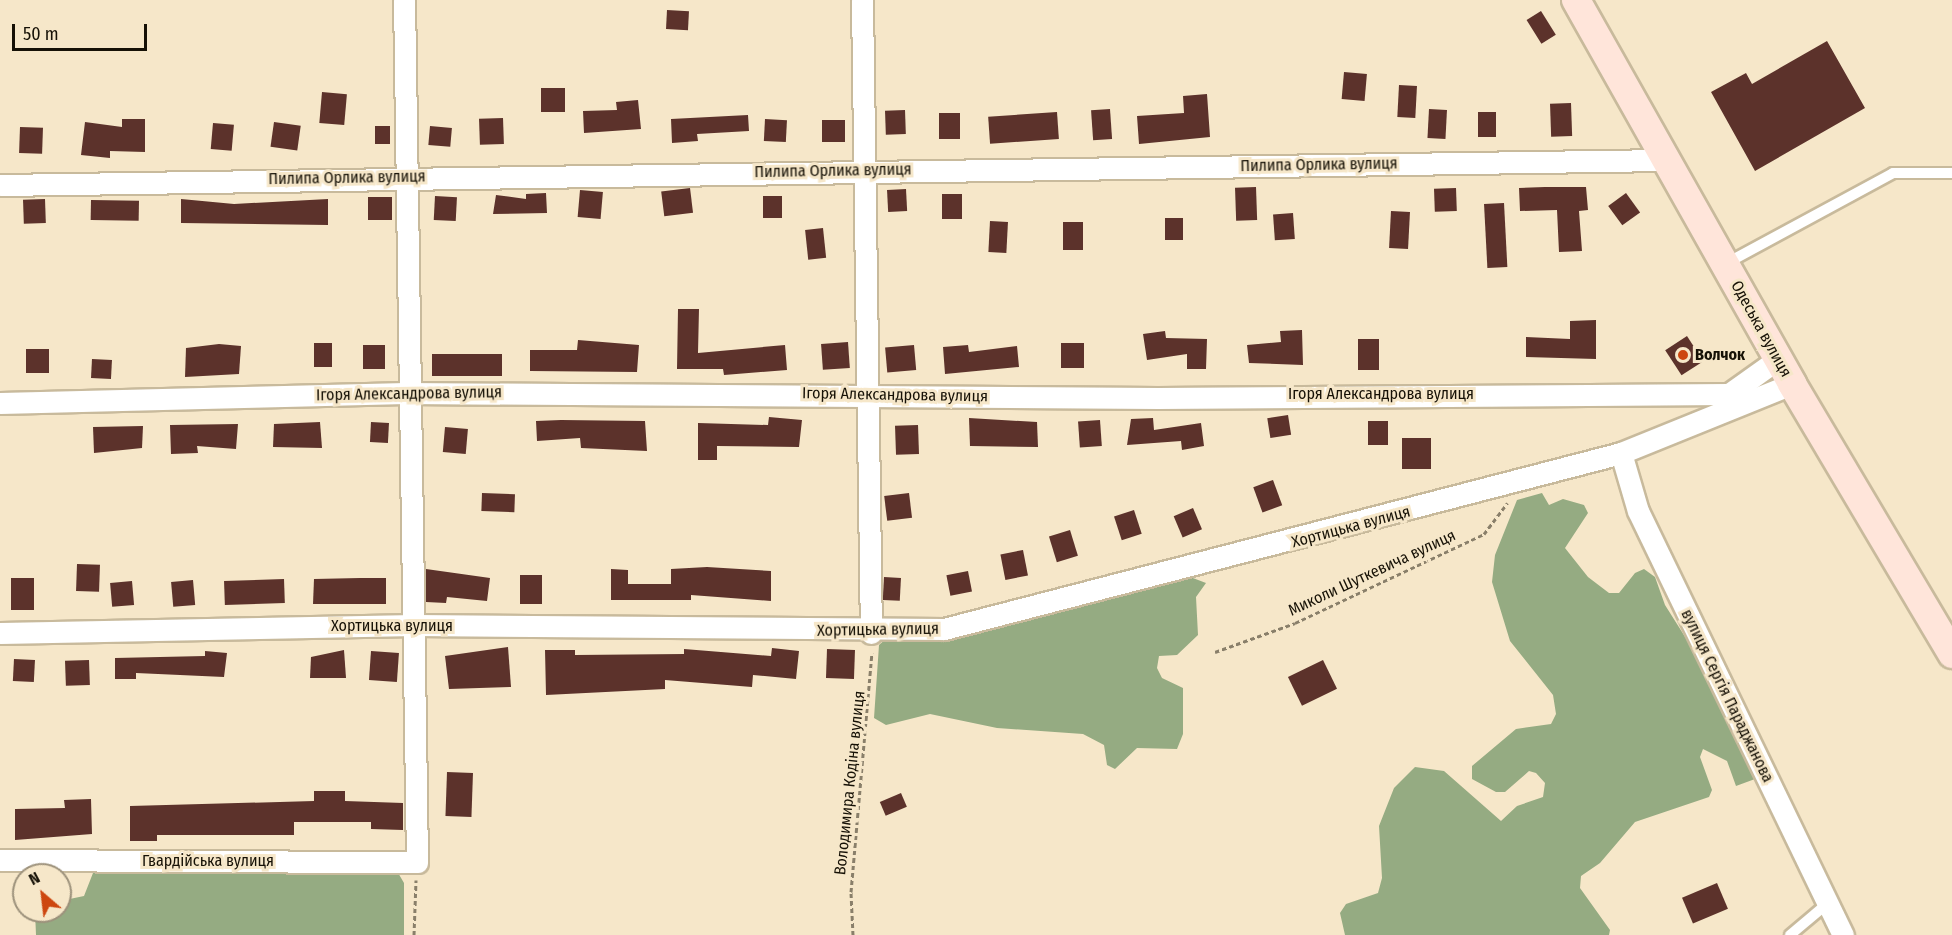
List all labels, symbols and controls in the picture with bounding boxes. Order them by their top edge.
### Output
scale bar [15,12,150,50]
text: 50 m [23,23,59,45]
street label: Пилипа Орлика вулиця [1240,154,1398,176]
street label: Пилипа Орлика вулиця [754,160,912,182]
street label: Пилипа Орлика вулиця [268,167,426,189]
street label: Одеська вулиця [1727,278,1795,380]
place label: Волчок [1695,345,1745,365]
marker: Волчок [1676,348,1690,362]
street label: Ігоря Александрова вулиця [316,383,502,405]
street label: Ігоря Александрова вулиця [802,384,988,406]
street label: Ігоря Александрова вулиця [1288,384,1474,404]
street label: Хортицька вулиця [1290,502,1412,552]
street label: Миколи Шуткевича вулиця [1285,526,1459,620]
street label: вулиця Сергія Параджанова [1677,606,1777,786]
street label: Хортицька вулиця [331,616,453,636]
street label: Хортицька вулиця [817,619,939,641]
street label: Володимира Кодіна вулиця [831,690,869,876]
street label: Гвардійська вулиця [142,851,274,871]
north arrow [12,863,72,923]
text: N [26,868,43,889]

